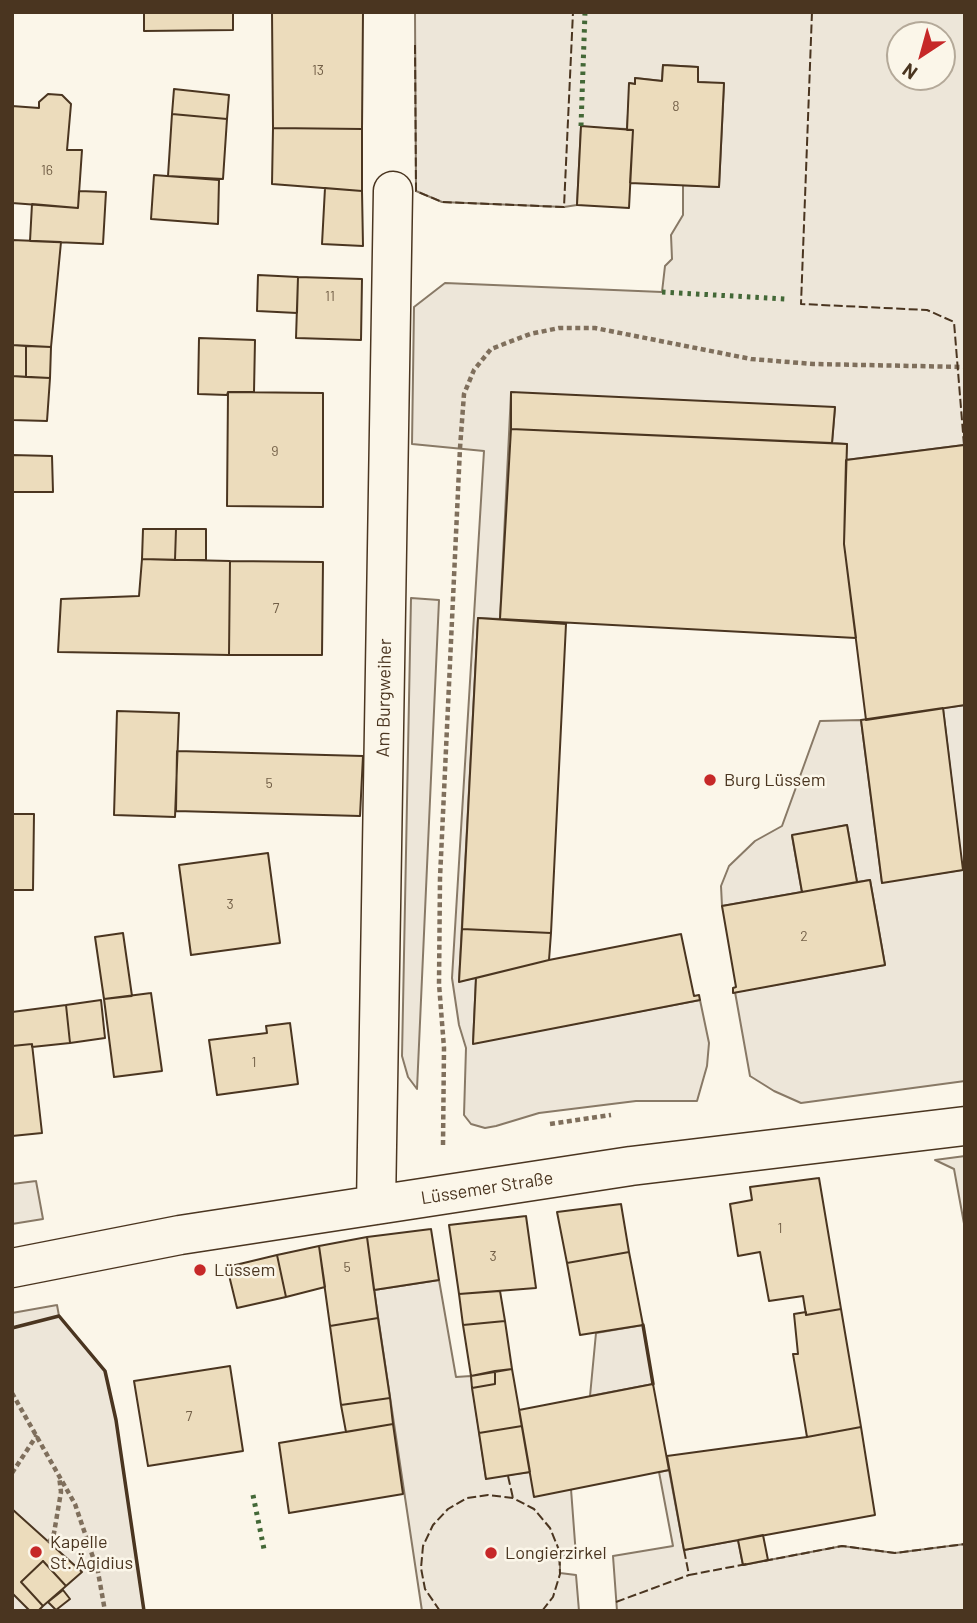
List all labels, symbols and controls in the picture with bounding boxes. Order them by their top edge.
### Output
north arrow [886,21,956,91]
text: N [898,59,921,85]
house number: 13 [312,62,324,78]
house number: 8 [672,98,680,114]
house number: 16 [41,162,53,178]
house number: 11 [325,288,335,304]
house number: 9 [271,443,279,459]
house number: 7 [273,600,279,616]
street label: Am Burgweiher [372,639,396,757]
place label: Burg Lüssem [724,769,826,791]
marker: Burg Lüssem [702,772,718,788]
house number: 5 [265,775,273,791]
house number: 3 [226,896,234,912]
house number: 2 [800,928,808,944]
house number: 1 [252,1054,256,1070]
street label: Lüssemer Straße [419,1167,555,1209]
house number: 1 [778,1220,782,1236]
house number: 3 [489,1248,497,1264]
place label: Lüssem [214,1259,275,1281]
house number: 5 [343,1259,351,1275]
marker: Lüssem [192,1262,208,1278]
house number: 7 [186,1408,192,1424]
place label: Kapelle St. Ägidius [50,1531,133,1574]
place label: Longierzirkel [505,1542,607,1564]
marker: Kapelle St. Ägidius [28,1544,44,1560]
marker: Longierzirkel [483,1545,499,1561]

